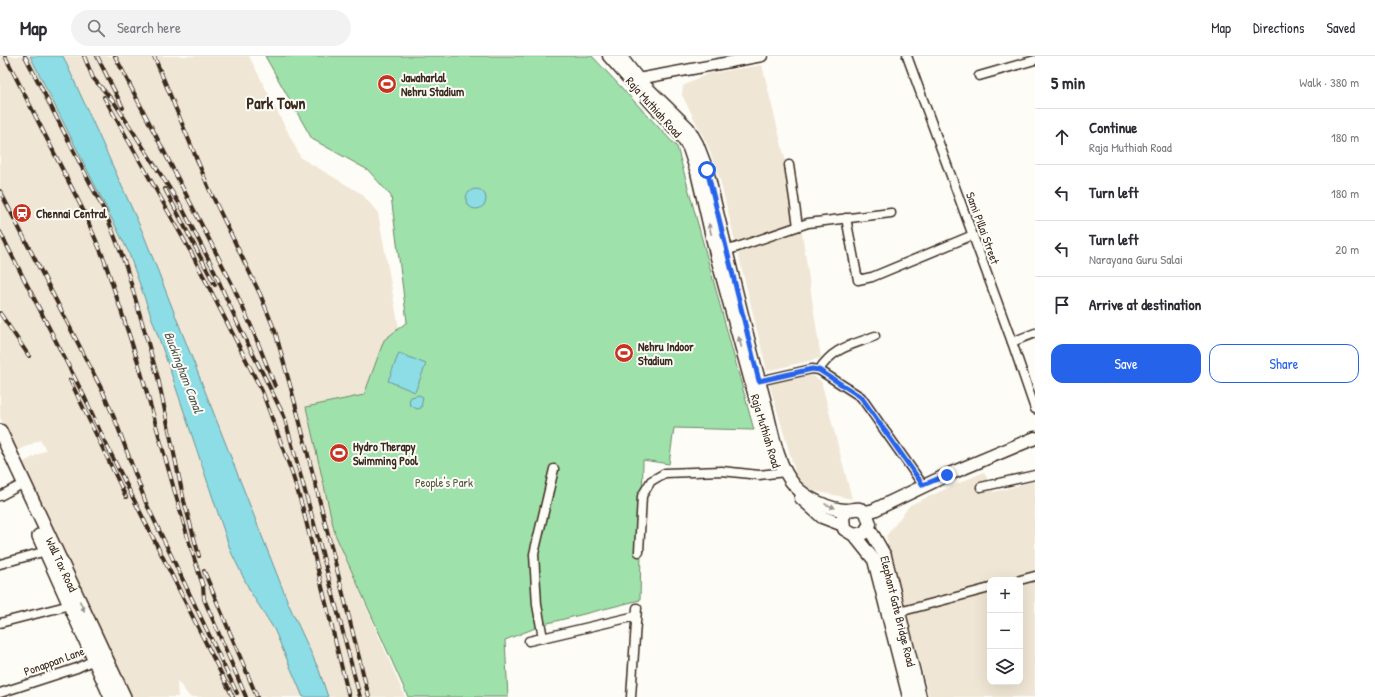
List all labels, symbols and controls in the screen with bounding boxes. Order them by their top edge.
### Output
search box [71,10,351,46]
text: Map [20,15,47,41]
icon: search [85,17,107,39]
text: Search here [117,17,181,38]
text: Map [1211,18,1231,37]
text: Directions [1253,18,1304,37]
text: Saved [1326,18,1355,37]
place label: Jawaharlal Nehru Stadium [401,69,464,100]
text: 5 min [1051,71,1085,94]
sports icon: Jawaharlal Nehru Stadium [376,73,398,95]
street label: Raja Muthiah Road [622,73,686,141]
text: Walk · 380 m [1299,73,1359,91]
district label: Park Town [246,92,306,114]
text: Continue [1089,117,1137,138]
icon: ahead [1051,126,1073,148]
text: 180 m [1331,128,1359,146]
text: Raja Muthiah Road [1089,138,1172,156]
route start [698,161,716,179]
icon: left [1051,182,1073,204]
text: Turn left [1089,182,1139,203]
text: 180 m [1331,184,1359,202]
street label: Sami Pillai Street [962,190,1004,267]
station icon: Chennai Central [11,202,33,224]
place label: Chennai Central [36,205,108,222]
one-way arrow [706,223,712,235]
text: Turn left [1089,229,1139,250]
icon: left [1051,238,1073,260]
text: 20 m [1335,240,1359,258]
text: Narayana Guru Salai [1089,250,1183,268]
icon: arrive [1051,294,1073,316]
text: Arrive at destination [1089,294,1201,315]
water label: Buckingham Canal [159,329,208,416]
one-way arrow [737,336,743,348]
place label: Nehru Indoor Stadium [638,338,694,369]
sports icon: Nehru Indoor Stadium [613,342,635,364]
button: Save [1051,344,1201,383]
button: Share [1209,344,1359,383]
street label: Raja Muthiah Road [747,392,785,470]
place label: Hydro Therapy Swimming Pool [353,438,419,470]
sports icon: Hydro Therapy Swimming Pool [328,442,350,464]
route end [938,466,956,484]
park label: People's Park [415,474,473,491]
one-way arrow [824,503,836,509]
street label: Wall Tax Road [42,534,82,595]
street label: Elephant Gate Bridge Road [877,554,921,668]
map controls [987,577,1023,685]
button: + [987,577,1023,613]
one-way arrow [79,600,85,612]
button: − [987,613,1023,649]
street label: Ponappan Lane [21,642,87,680]
button: layers [987,649,1023,685]

